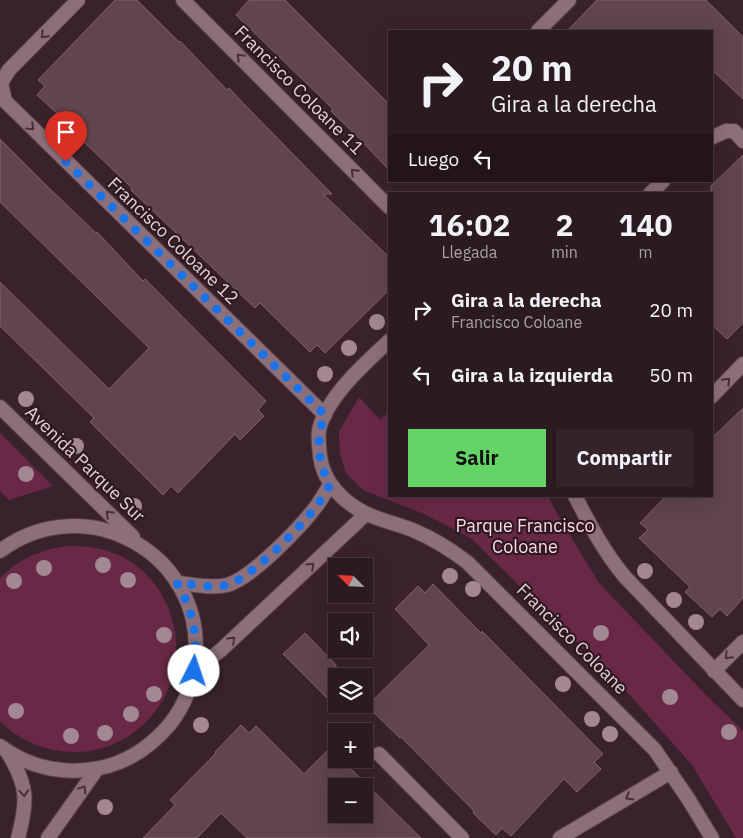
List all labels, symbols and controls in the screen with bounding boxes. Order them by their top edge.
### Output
street label: Francisco Coloane 11 [230,20,369,159]
one-way arrow [41,29,50,38]
text: 20 m [491,45,573,91]
icon: right [408,50,473,115]
one-way arrow [236,54,245,63]
text: Gira a la derecha [491,89,657,118]
pin [45,111,87,162]
icon: arrive [52,118,80,146]
one-way arrow [25,121,34,130]
icon: left [469,145,497,173]
text: Luego [408,147,459,171]
one-way arrow [351,169,360,178]
street label: Francisco Coloane 12 [103,172,244,309]
text: 16:02 [429,205,510,244]
text: 2 [555,205,573,244]
text: 140 [618,205,672,244]
text: Llegada [441,242,497,262]
text: min [551,242,578,262]
text: m [638,242,652,262]
text: Gira a la derecha [451,288,602,312]
icon: right [408,296,436,324]
text: 20 m [649,298,693,322]
text: Francisco Coloane [451,312,582,332]
icon: left [408,361,436,389]
text: Gira a la izquierda [451,363,613,387]
text: 50 m [649,363,693,387]
one-way arrow [721,377,730,386]
street label: Avenida Parque Sur [21,401,150,527]
button: Salir [408,429,546,487]
button: Compartir [556,429,693,487]
one-way arrow [106,511,115,520]
park label: Parque Francisco Coloane [455,514,595,558]
north arrow [328,558,372,602]
map controls [328,558,373,823]
one-way arrow [305,563,314,572]
street label: Francisco Coloane [512,578,633,699]
button: sound [328,613,373,658]
one-way arrow [226,637,235,646]
position arrow [167,644,219,696]
one-way arrow [725,650,734,659]
button: layers [328,668,373,713]
button: + [328,723,373,768]
button: − [328,778,373,823]
one-way arrow [77,786,86,795]
one-way arrow [19,790,30,798]
one-way arrow [626,790,635,800]

